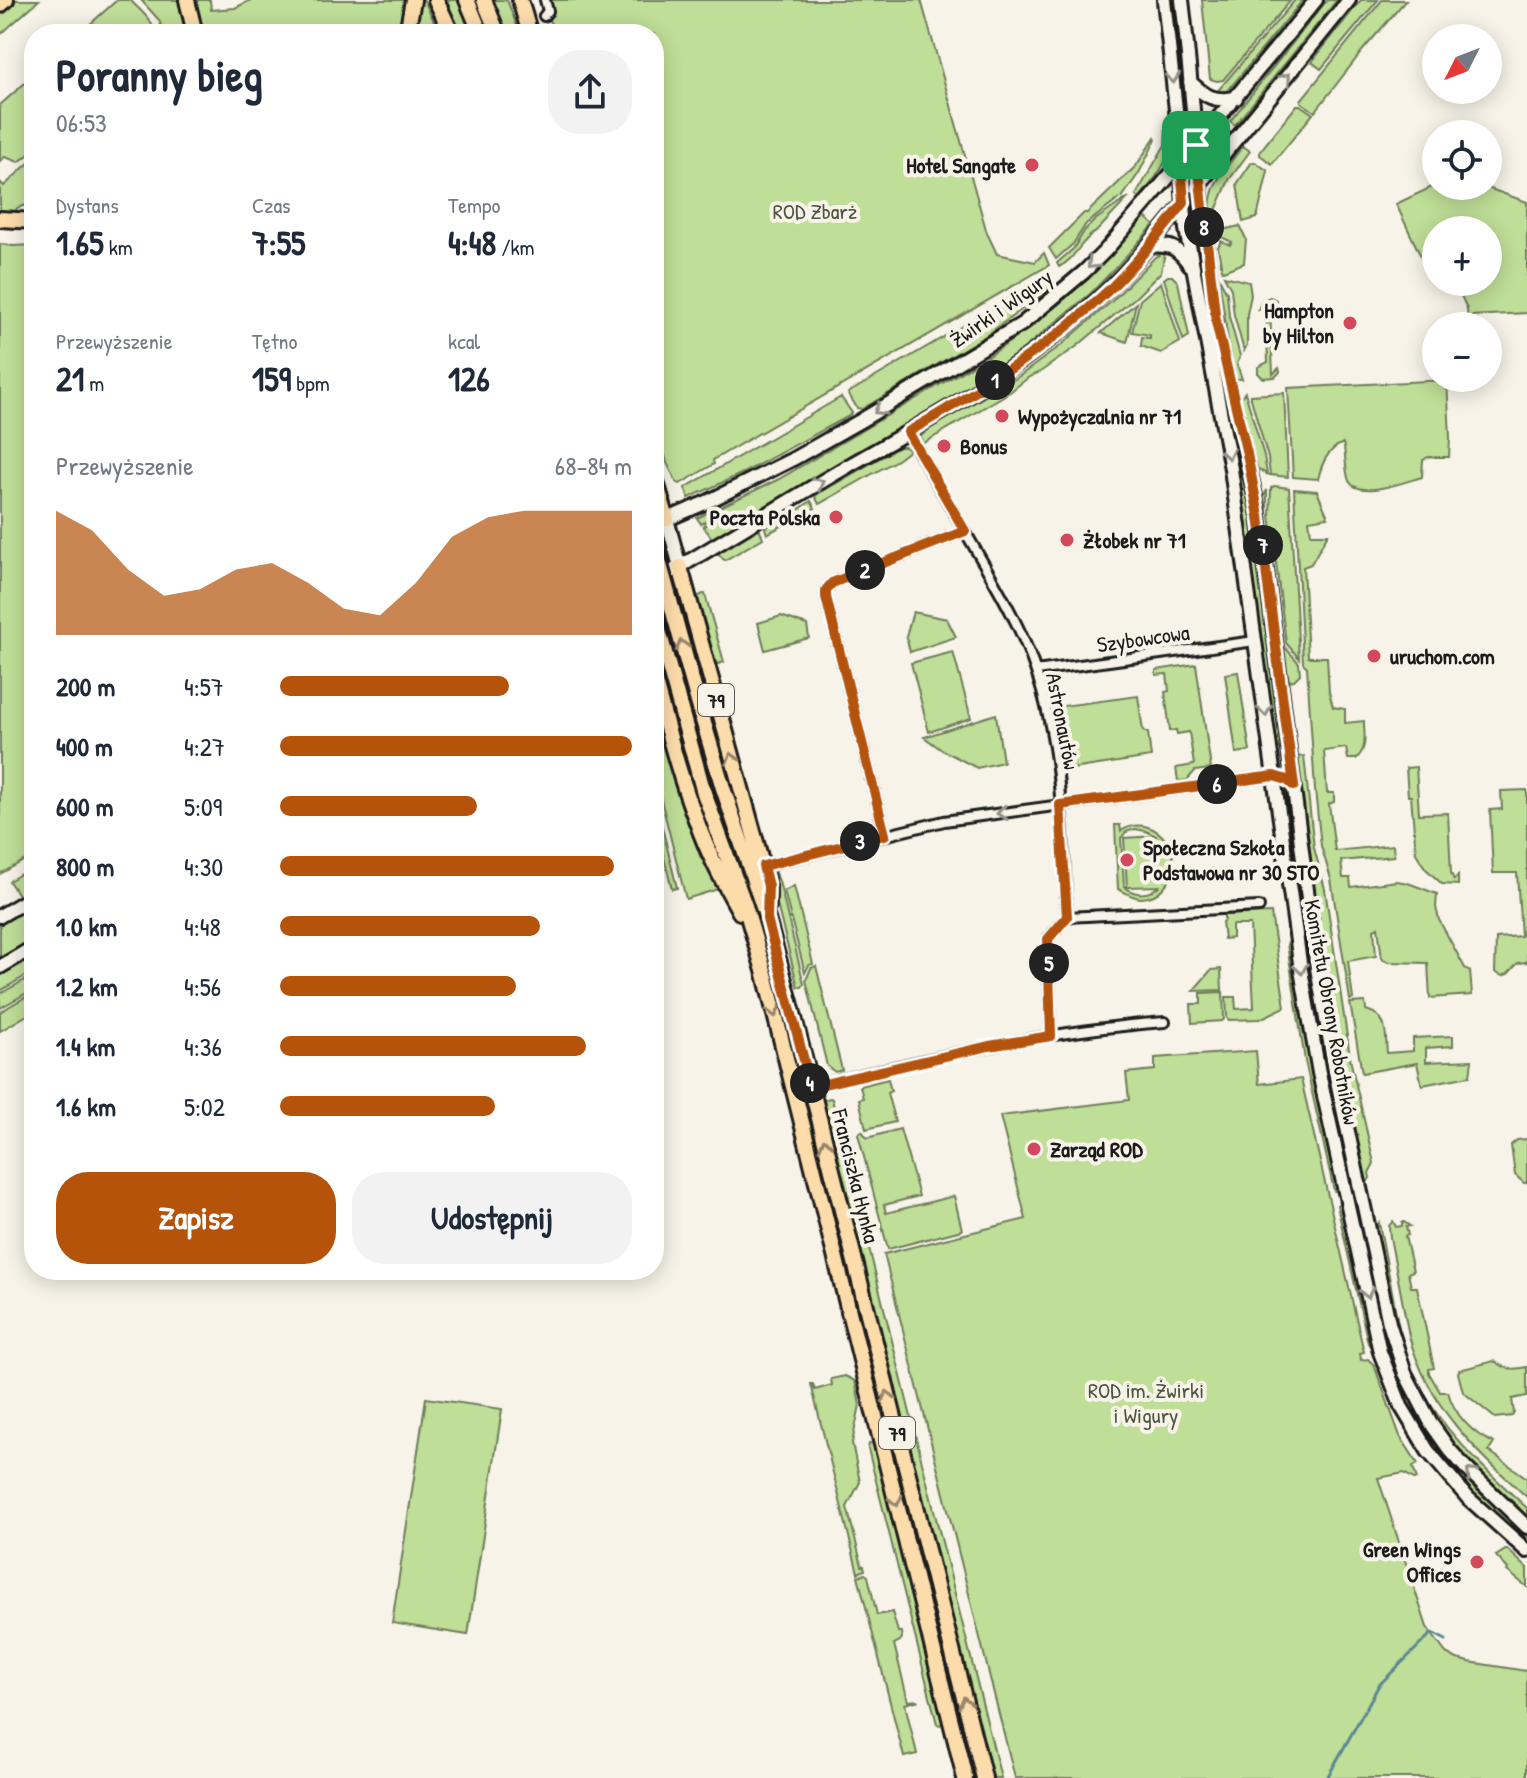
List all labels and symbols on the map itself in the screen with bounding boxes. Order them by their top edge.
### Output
north arrow [1422,24,1502,104]
one-way arrow [1164,71,1181,84]
one-way arrow [1276,73,1291,87]
pin [1162,111,1230,179]
place label: Hotel Sangate [906,150,1016,181]
marker: Hotel Sangate [1023,156,1041,174]
park label: ROD Zbarż [773,196,857,226]
pin: 8 [1184,207,1224,247]
one-way arrow [1087,255,1101,269]
street label: Żwirki i Wigury [944,262,1058,354]
place label: Hampton by Hilton [1263,295,1334,351]
marker: Hampton by Hilton [1341,314,1359,332]
pin: 1 [975,360,1015,400]
one-way arrow [873,400,887,416]
place label: Wypożyczalnia nr 71 [1018,401,1181,432]
marker: Wypożyczalnia nr 71 [993,407,1011,425]
place label: Bonus [960,431,1008,461]
marker: Bonus [935,437,953,455]
one-way arrow [1219,447,1236,461]
one-way arrow [810,477,824,493]
place label: Poczta Polska [710,502,820,532]
marker: Poczta Polska [827,508,845,526]
place label: Żłobek nr 71 [1083,525,1186,555]
pin: 7 [1243,525,1283,565]
marker: Żłobek nr 71 [1058,531,1076,549]
pin: 2 [845,550,885,590]
street label: Szybowcowa [1095,617,1192,659]
one-way arrow [675,638,691,652]
place label: uruchom.com [1390,641,1495,671]
marker: uruchom.com [1365,647,1383,665]
street label: Astronautów [1039,670,1087,772]
road number: 79 [698,684,734,716]
one-way arrow [1256,705,1273,718]
one-way arrow [725,751,742,765]
pin: 6 [1197,764,1237,804]
one-way arrow [995,804,1009,821]
pin: 3 [840,821,880,861]
place label: Społeczna Szkoła Podstawowa nr 30 STO [1143,832,1320,887]
marker: Społeczna Szkoła Podstawowa nr 30 STO [1118,851,1136,869]
street label: Komitetu Obrony Robotników [1297,897,1367,1127]
pin: 5 [1029,943,1069,983]
one-way arrow [1292,962,1309,975]
one-way arrow [765,1004,782,1018]
pin: 4 [790,1063,830,1103]
street label: Franciszka Hynka [825,1105,887,1246]
place label: Zarząd ROD [1050,1134,1143,1164]
one-way arrow [817,1137,834,1151]
marker: Zarząd ROD [1025,1140,1043,1158]
one-way arrow [1358,1286,1375,1300]
park label: ROD im. Żwirki i Wigury [1088,1375,1204,1430]
one-way arrow [881,1389,898,1403]
road number: 79 [879,1417,915,1449]
one-way arrow [1465,1468,1480,1482]
one-way arrow [886,1494,903,1508]
place label: Green Wings Offices [1363,1534,1462,1589]
marker: Green Wings Offices [1468,1553,1486,1571]
one-way arrow [957,1696,974,1710]

